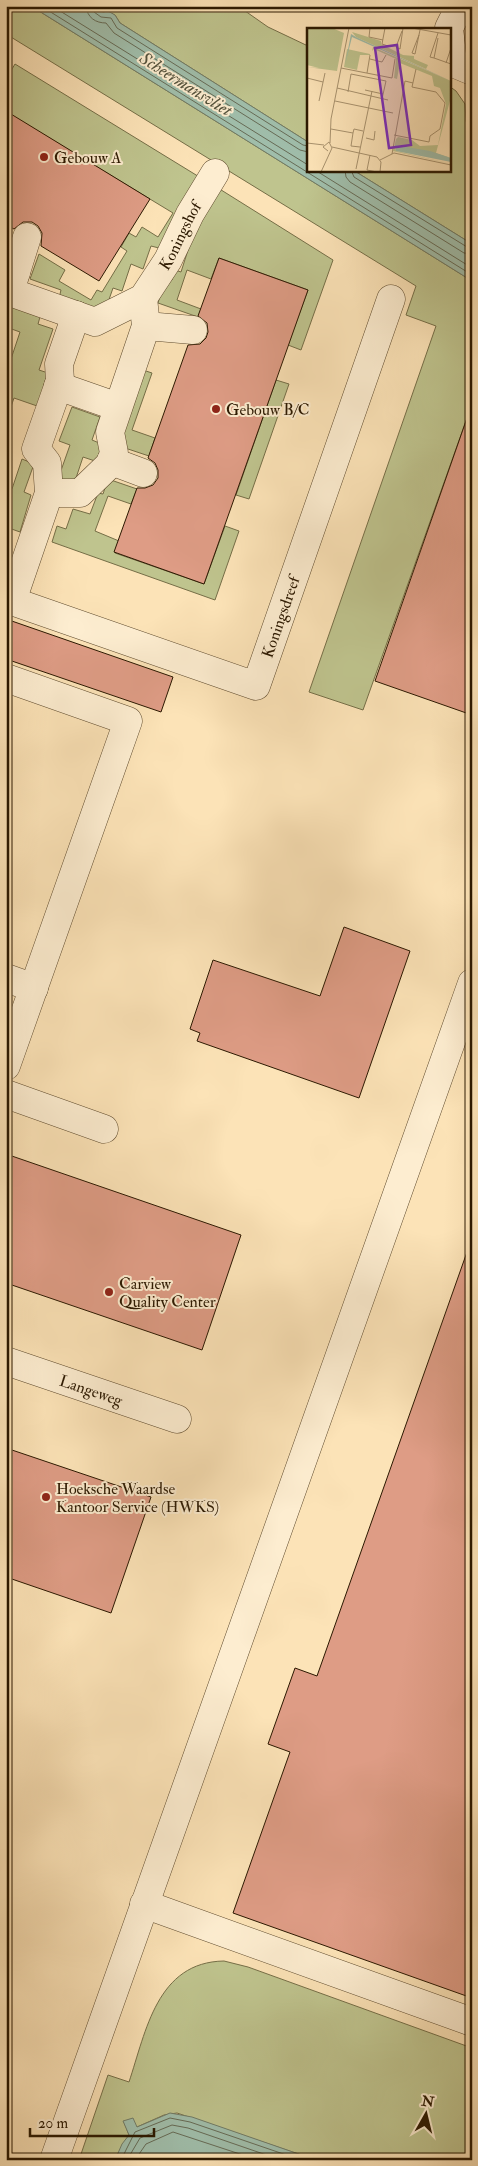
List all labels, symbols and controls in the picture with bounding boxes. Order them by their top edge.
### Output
inset map [307,28,450,171]
water label: Scheermansvliet [134,46,237,122]
place label: Gebouw A [54,148,121,168]
marker: Gebouw A [38,151,50,163]
street label: Koningshof [155,196,208,274]
place label: Gebouw B/C [226,400,310,420]
marker: Gebouw B/C [210,403,222,415]
street label: Koningsdreef [258,571,305,661]
place label: Carview Quality Center [119,1274,216,1312]
marker: Carview Quality Center [103,1286,115,1298]
street label: Langeweg [57,1371,126,1411]
place label: Hoeksche Waardse Kantoor Service (HWKS) [56,1479,219,1517]
marker: Hoeksche Waardse Kantoor Service (HWKS) [40,1491,52,1503]
north arrow [400,2088,450,2138]
text: N [419,2092,436,2111]
scale bar [30,2106,154,2138]
text: 20 m [38,2114,68,2133]

